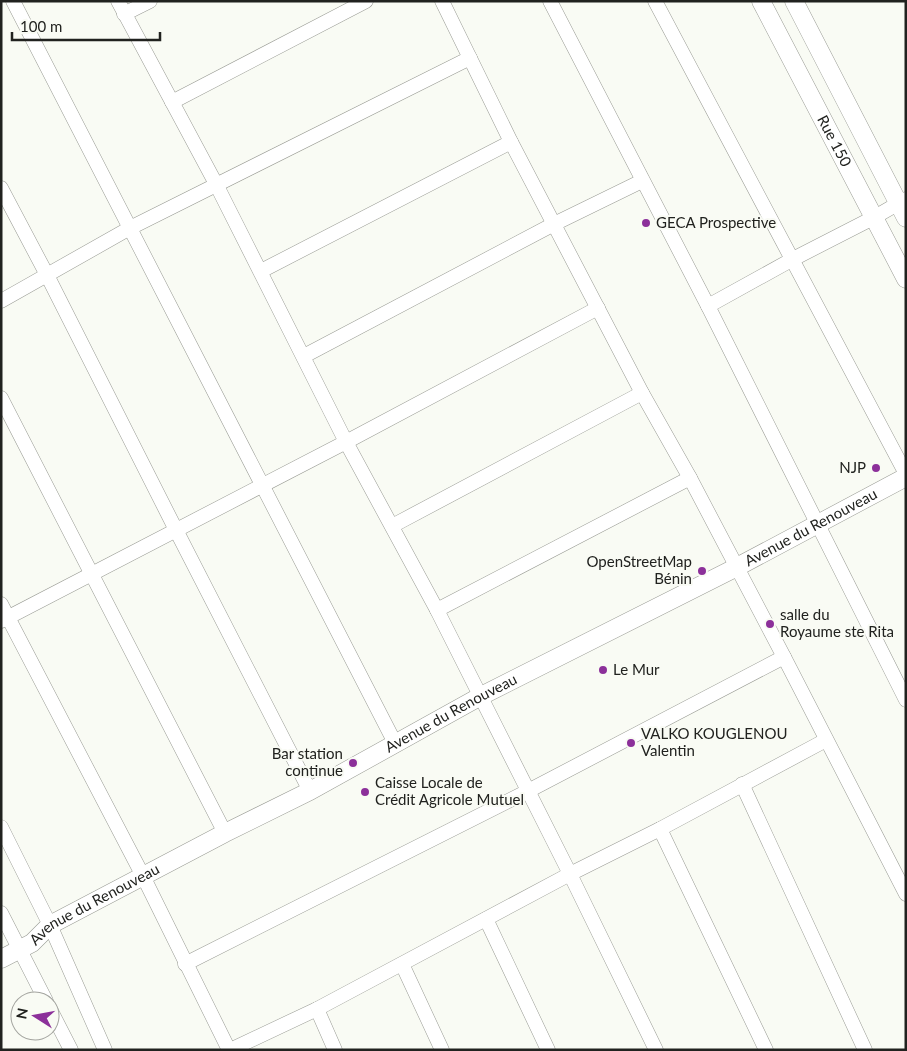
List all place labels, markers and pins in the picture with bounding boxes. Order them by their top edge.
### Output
place label: GECA Prospective [656,213,776,231]
marker: GECA Prospective [640,217,652,229]
place label: NJP [839,458,866,476]
marker: NJP [870,462,882,474]
place label: OpenStreetMap Bénin [587,552,692,587]
marker: OpenStreetMap Bénin [696,565,708,577]
place label: salle du Royaume ste Rita [780,605,894,640]
marker: salle du Royaume ste Rita [764,618,776,630]
place label: Le Mur [613,660,660,678]
marker: Le Mur [597,664,609,676]
place label: VALKO KOUGLENOU Valentin [641,724,788,759]
marker: VALKO KOUGLENOU Valentin [625,737,637,749]
place label: Bar station continue [272,744,343,779]
marker: Bar station continue [347,757,359,769]
place label: Caisse Locale de Crédit Agricole Mutuel [375,773,524,808]
marker: Caisse Locale de Crédit Agricole Mutuel [359,786,371,798]

